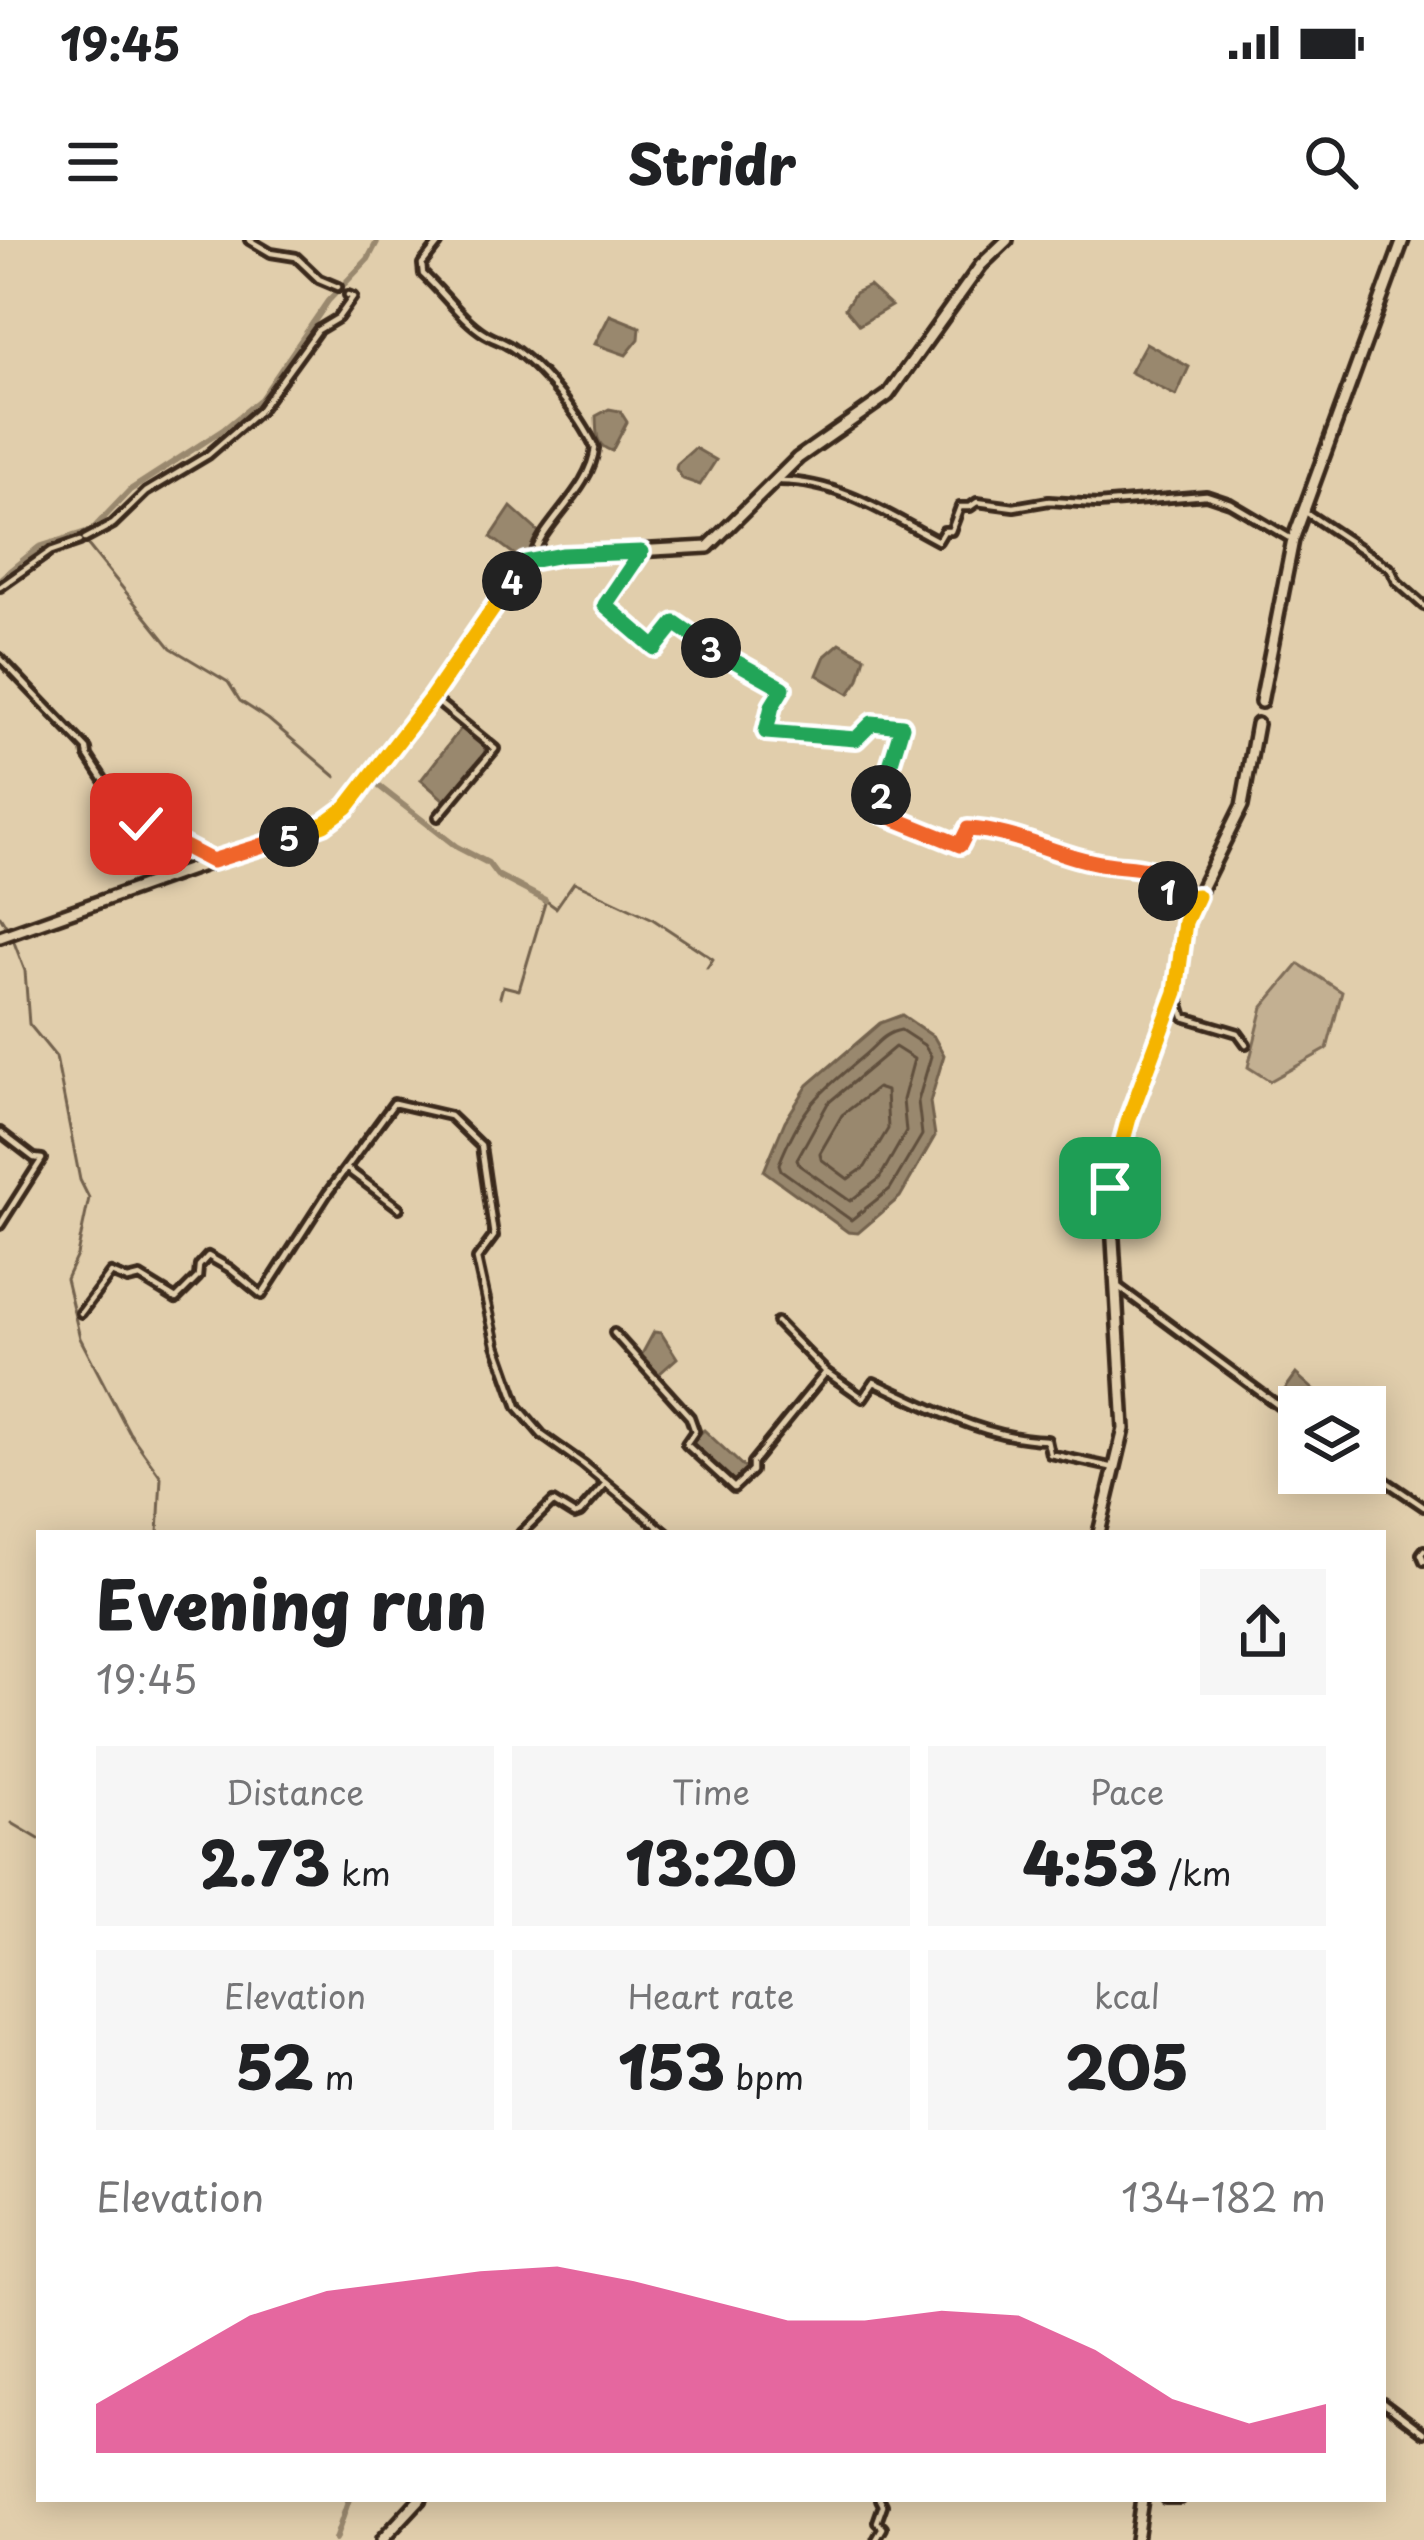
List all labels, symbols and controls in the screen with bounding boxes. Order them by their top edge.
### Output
text: 19:45 [60,8,181,76]
text: Stridr [628,122,796,203]
icon: menu [60,129,126,195]
icon: search [1298,129,1364,195]
pin: 4 [482,551,542,611]
text: 4 [501,556,523,606]
pin: 3 [681,618,741,678]
text: 3 [700,623,722,673]
pin: 2 [851,765,911,825]
text: 2 [869,770,893,820]
pin [90,773,192,875]
icon: check [108,791,174,857]
pin: 5 [259,807,319,867]
text: 5 [278,812,300,862]
pin: 1 [1138,861,1198,921]
text: 1 [1160,866,1176,916]
pin [1059,1137,1161,1239]
icon: arrive [1077,1155,1143,1221]
map controls [1278,1386,1386,1494]
button: layers [1278,1386,1386,1494]
text: Evening run [96,1553,487,1652]
button: share [1200,1569,1326,1695]
text: 19:45 [96,1648,197,1707]
text: Distance [226,1766,364,1816]
text: Time [672,1766,750,1816]
text: Pace [1090,1766,1164,1816]
text: 2.73 [199,1816,330,1906]
text: 13:20 [625,1816,797,1906]
text: 4:53 [1022,1816,1158,1906]
text: km [330,1847,391,1897]
text: /km [1158,1847,1232,1897]
text: Elevation [224,1970,366,2020]
text: Heart rate [628,1970,794,2020]
text: kcal [1094,1970,1160,2020]
text: 52 [236,2020,314,2110]
text: 153 [618,2020,725,2110]
text: 205 [1065,2020,1189,2110]
text: m [314,2051,354,2101]
text: bpm [725,2051,804,2101]
text: Elevation [96,2166,264,2225]
text: 134–182 m [1121,2166,1326,2225]

